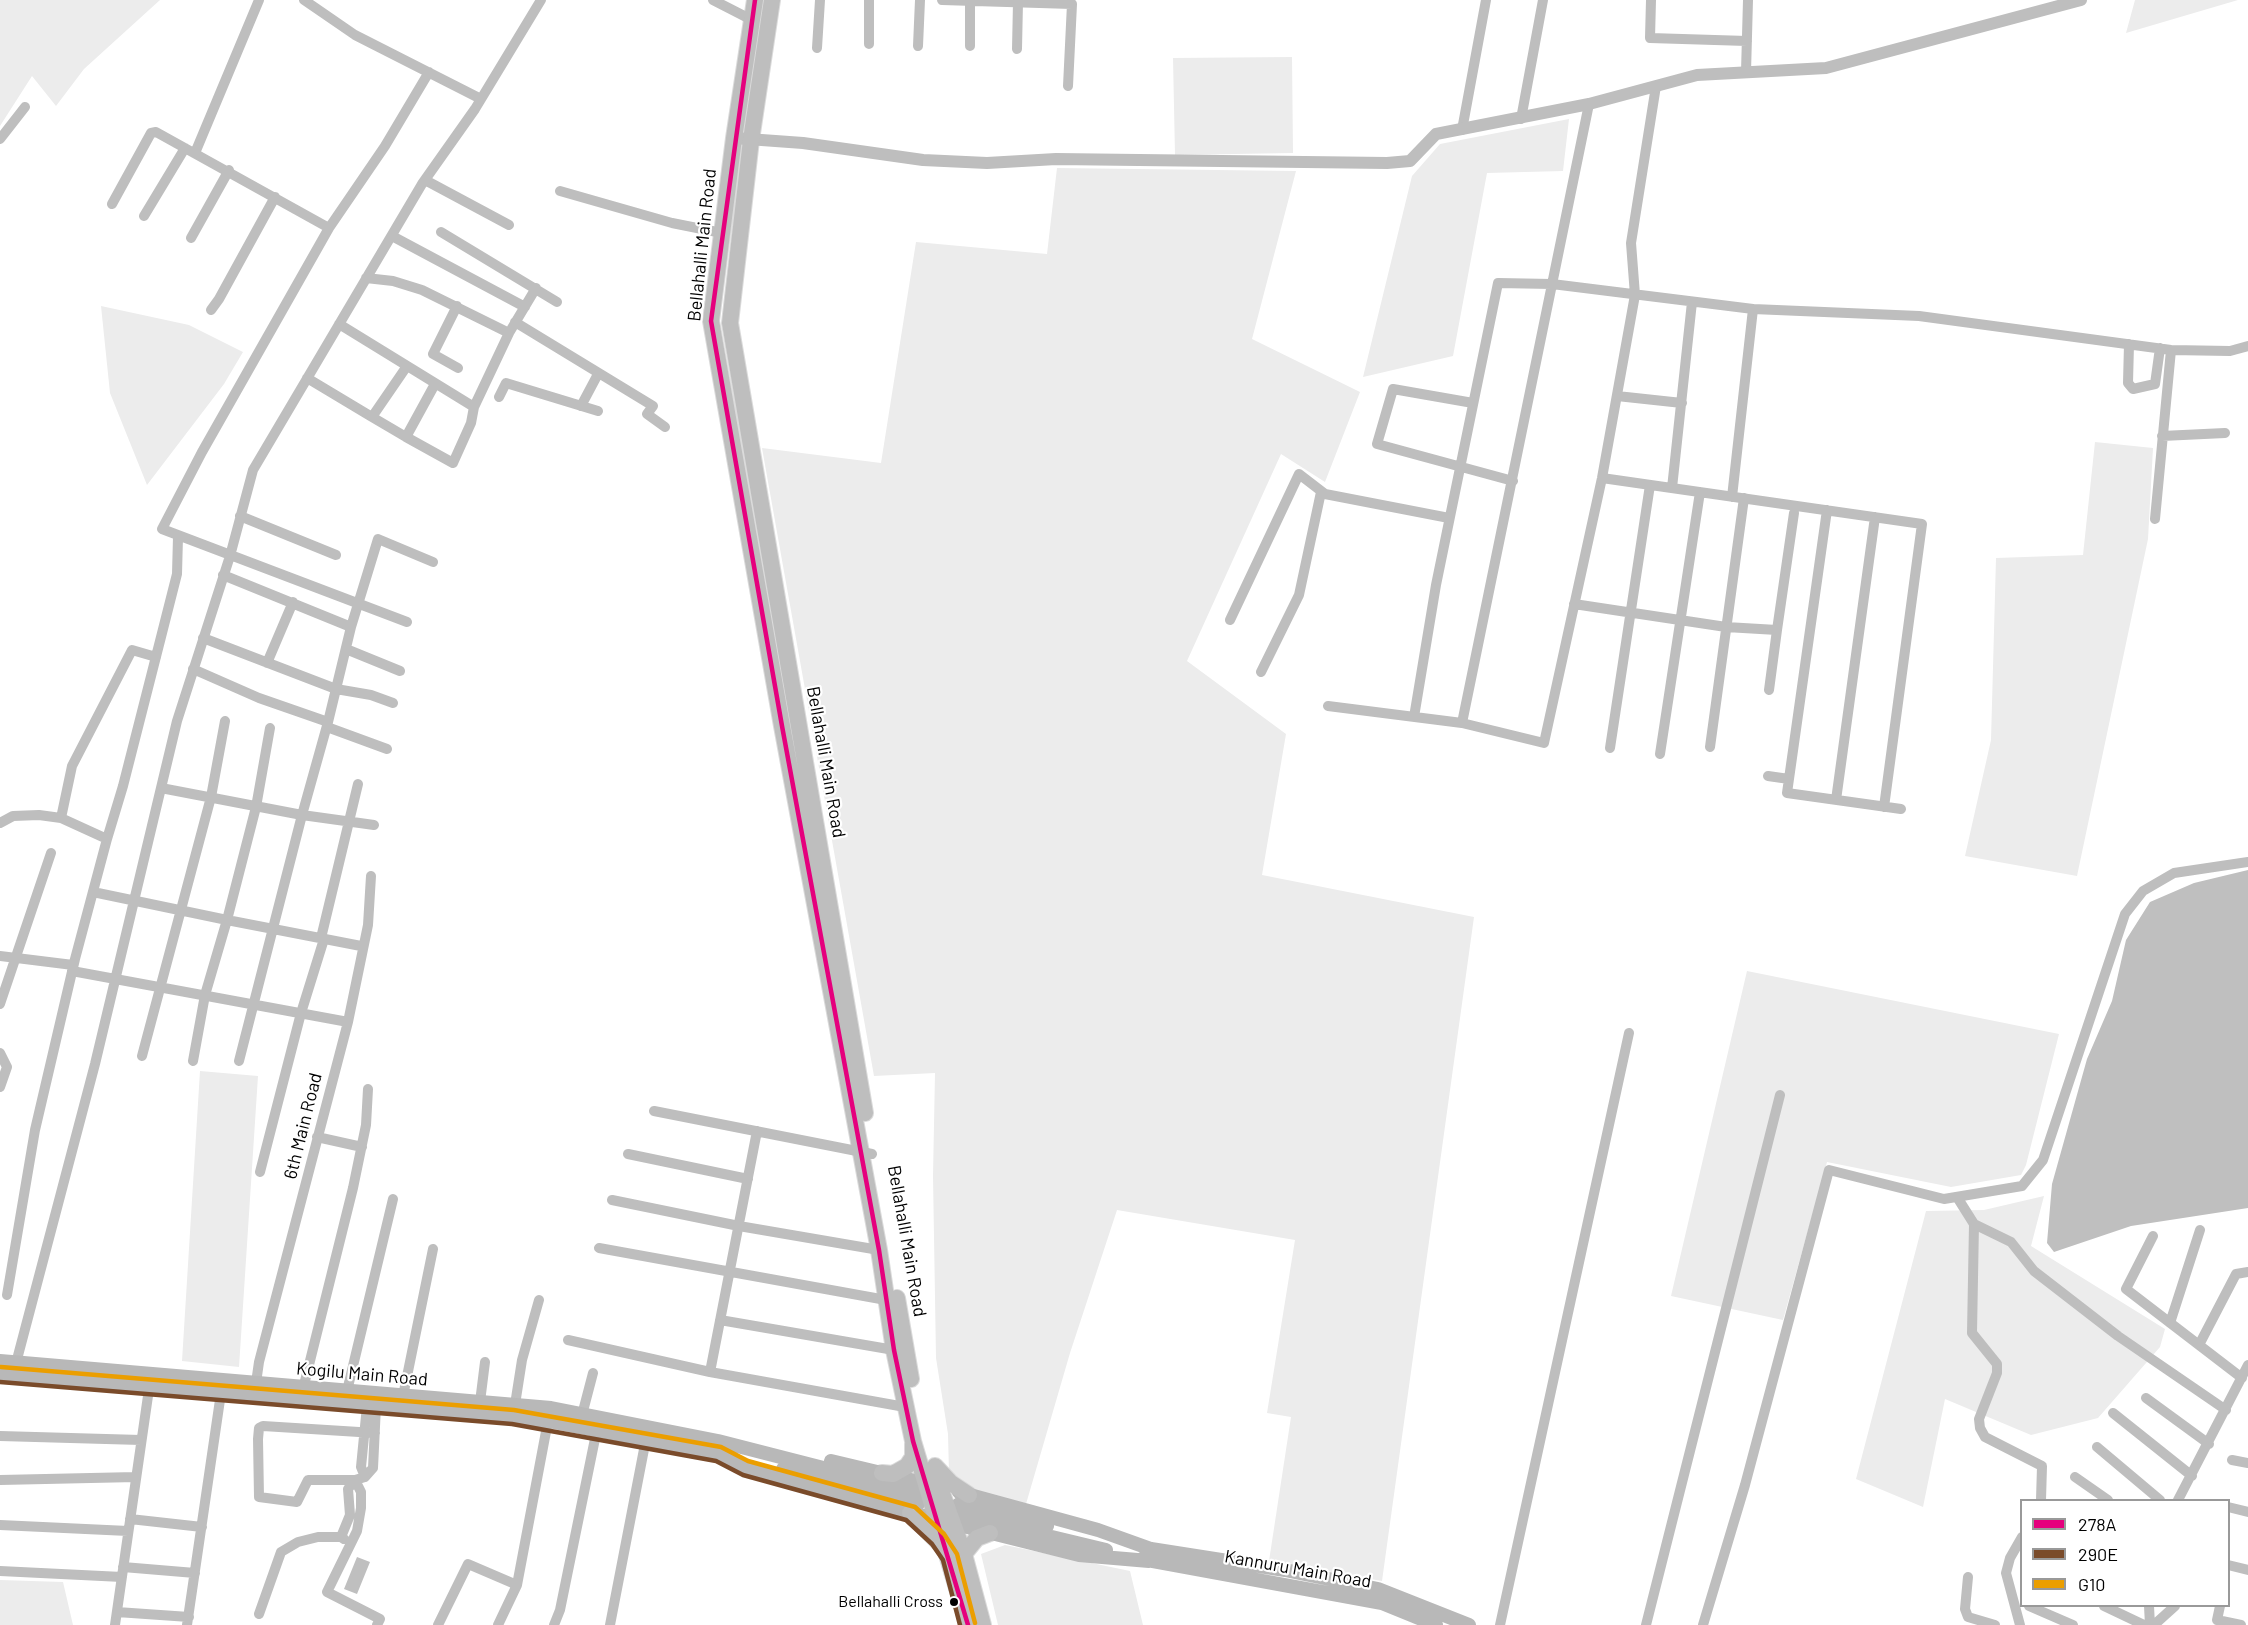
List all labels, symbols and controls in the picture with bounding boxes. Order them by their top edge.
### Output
street label: Bellahalli Main Road [683,168,721,322]
street label: Bellahalli Main Road [802,685,850,839]
street label: 6th Main Road [279,1071,327,1181]
street label: Bellahalli Main Road [883,1164,931,1318]
street label: Kogilu Main Road [295,1357,429,1391]
legend [2020,1499,2230,1607]
text: 278A [2078,1513,2116,1535]
text: 290E [2078,1543,2118,1565]
street label: Kannuru Main Road [1223,1545,1373,1593]
text: G10 [2078,1573,2106,1595]
place label: Bellahalli Cross [838,1592,943,1612]
marker: Bellahalli Cross [948,1596,960,1608]

